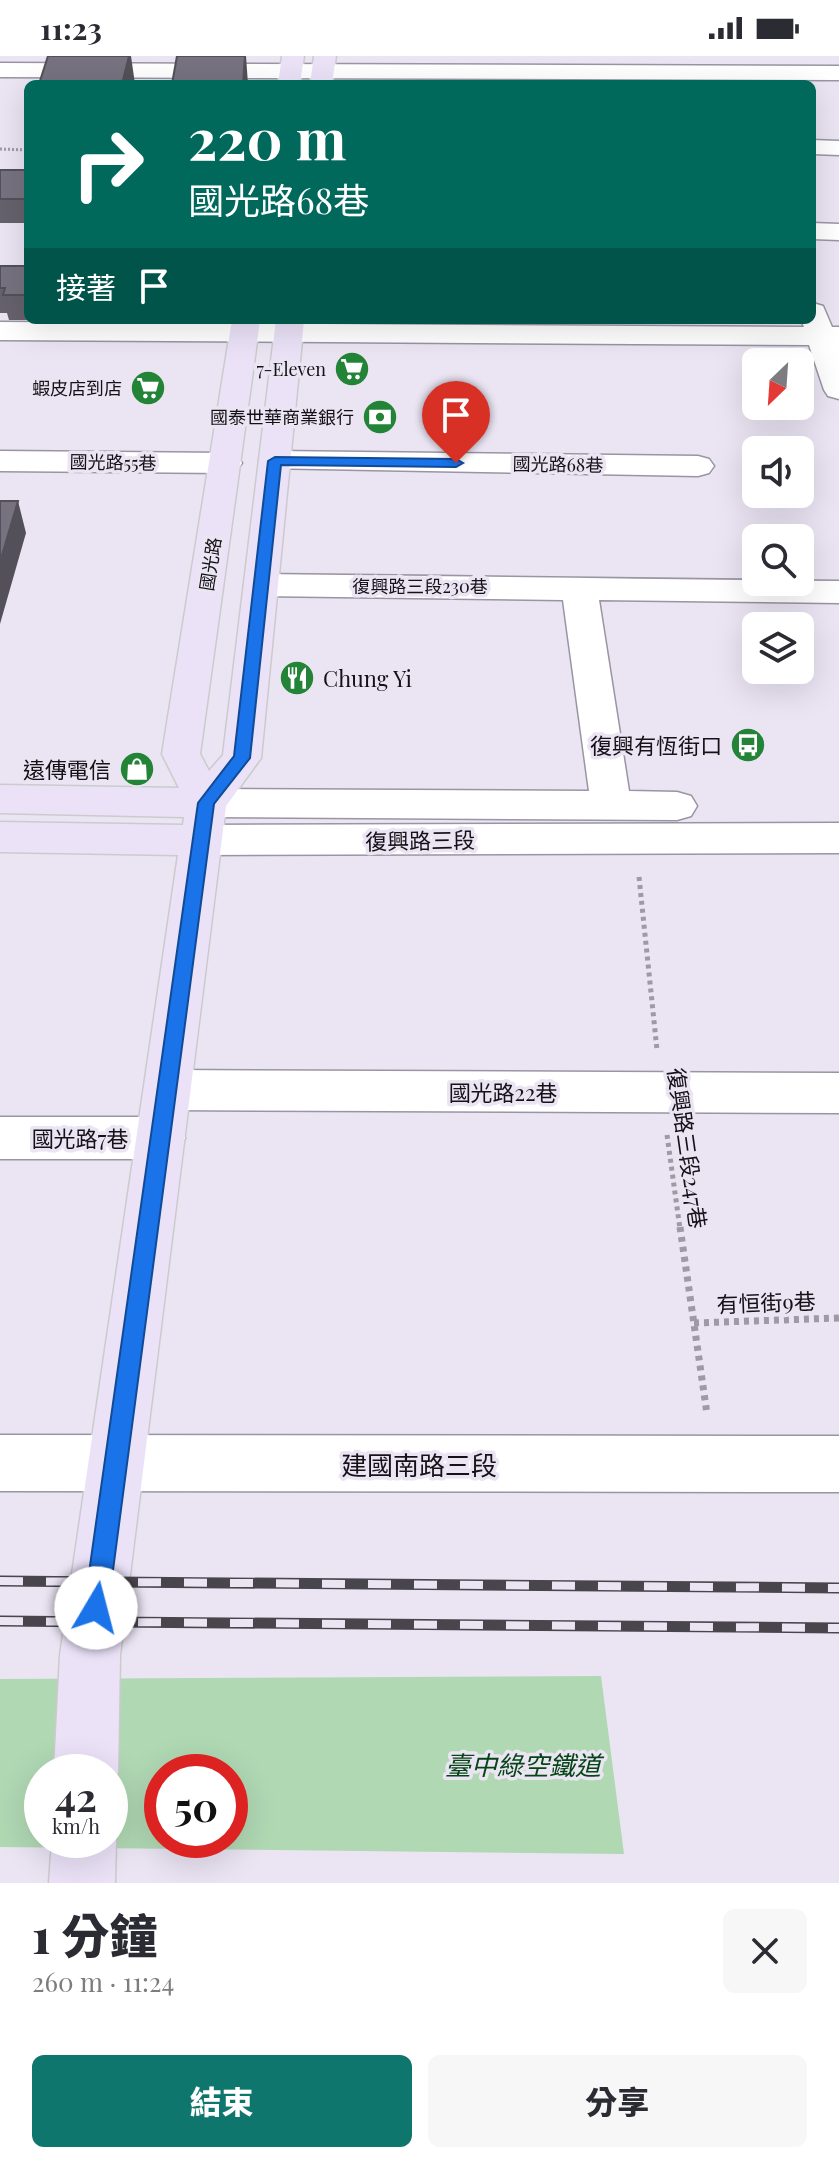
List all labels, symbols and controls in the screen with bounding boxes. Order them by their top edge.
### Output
text: 11:23 [40,8,102,48]
text: 220 m [188,100,346,175]
icon: right [56,112,160,216]
text: 國光路68巷 [188,175,369,223]
icon: arrive [132,264,176,308]
text: 接著 [56,267,116,307]
north arrow [742,348,814,420]
map controls [742,348,814,684]
supermarket icon: 7-Eleven [333,350,371,388]
place label: 7-Eleven [256,357,326,381]
supermarket icon: 蝦皮店到店 [129,369,167,407]
place label: 蝦皮店到店 [32,376,122,400]
pin [422,381,490,463]
icon: arrive [434,393,478,437]
bank icon: 國泰世華商業銀行 [361,398,399,436]
place label: 國泰世華商業銀行 [210,405,354,429]
button: sound [742,436,814,508]
street label: 國光路55巷 [69,449,157,475]
street label: 國光路68巷 [512,451,604,477]
button: search [742,524,814,596]
street label: 國光路 [194,535,226,593]
street label: 復興路三段230巷 [352,574,488,598]
button: layers [742,612,814,684]
restaurant icon: Chung Yi [278,659,316,697]
place label: Chung Yi [323,663,412,693]
bus stop icon: 復興有恆街口 [729,726,767,764]
place label: 復興有恆街口 [590,730,722,760]
shop icon: 遠傳電信 [118,750,156,788]
place label: 遠傳電信 [23,754,111,784]
street label: 復興路三段 [365,824,475,856]
street label: 復興路三段247巷 [662,1066,714,1230]
street label: 國光路22巷 [448,1077,558,1107]
street label: 國光路7巷 [32,1123,128,1153]
street label: 有恒街9巷 [716,1285,816,1319]
street label: 建國南路三段 [341,1447,497,1482]
position arrow [54,1566,138,1650]
park label: 臺中綠空鐵道 [445,1747,605,1782]
speed limit sign: 50 [144,1754,248,1858]
text: 42 [55,1769,97,1822]
text: km/h [52,1812,100,1839]
text: 1 分鐘 [32,1902,158,1966]
button: close [723,1909,807,1993]
text: 260 m · 11:24 [32,1964,174,1999]
button: 結束 [32,2055,412,2147]
button: 分享 [428,2055,807,2147]

